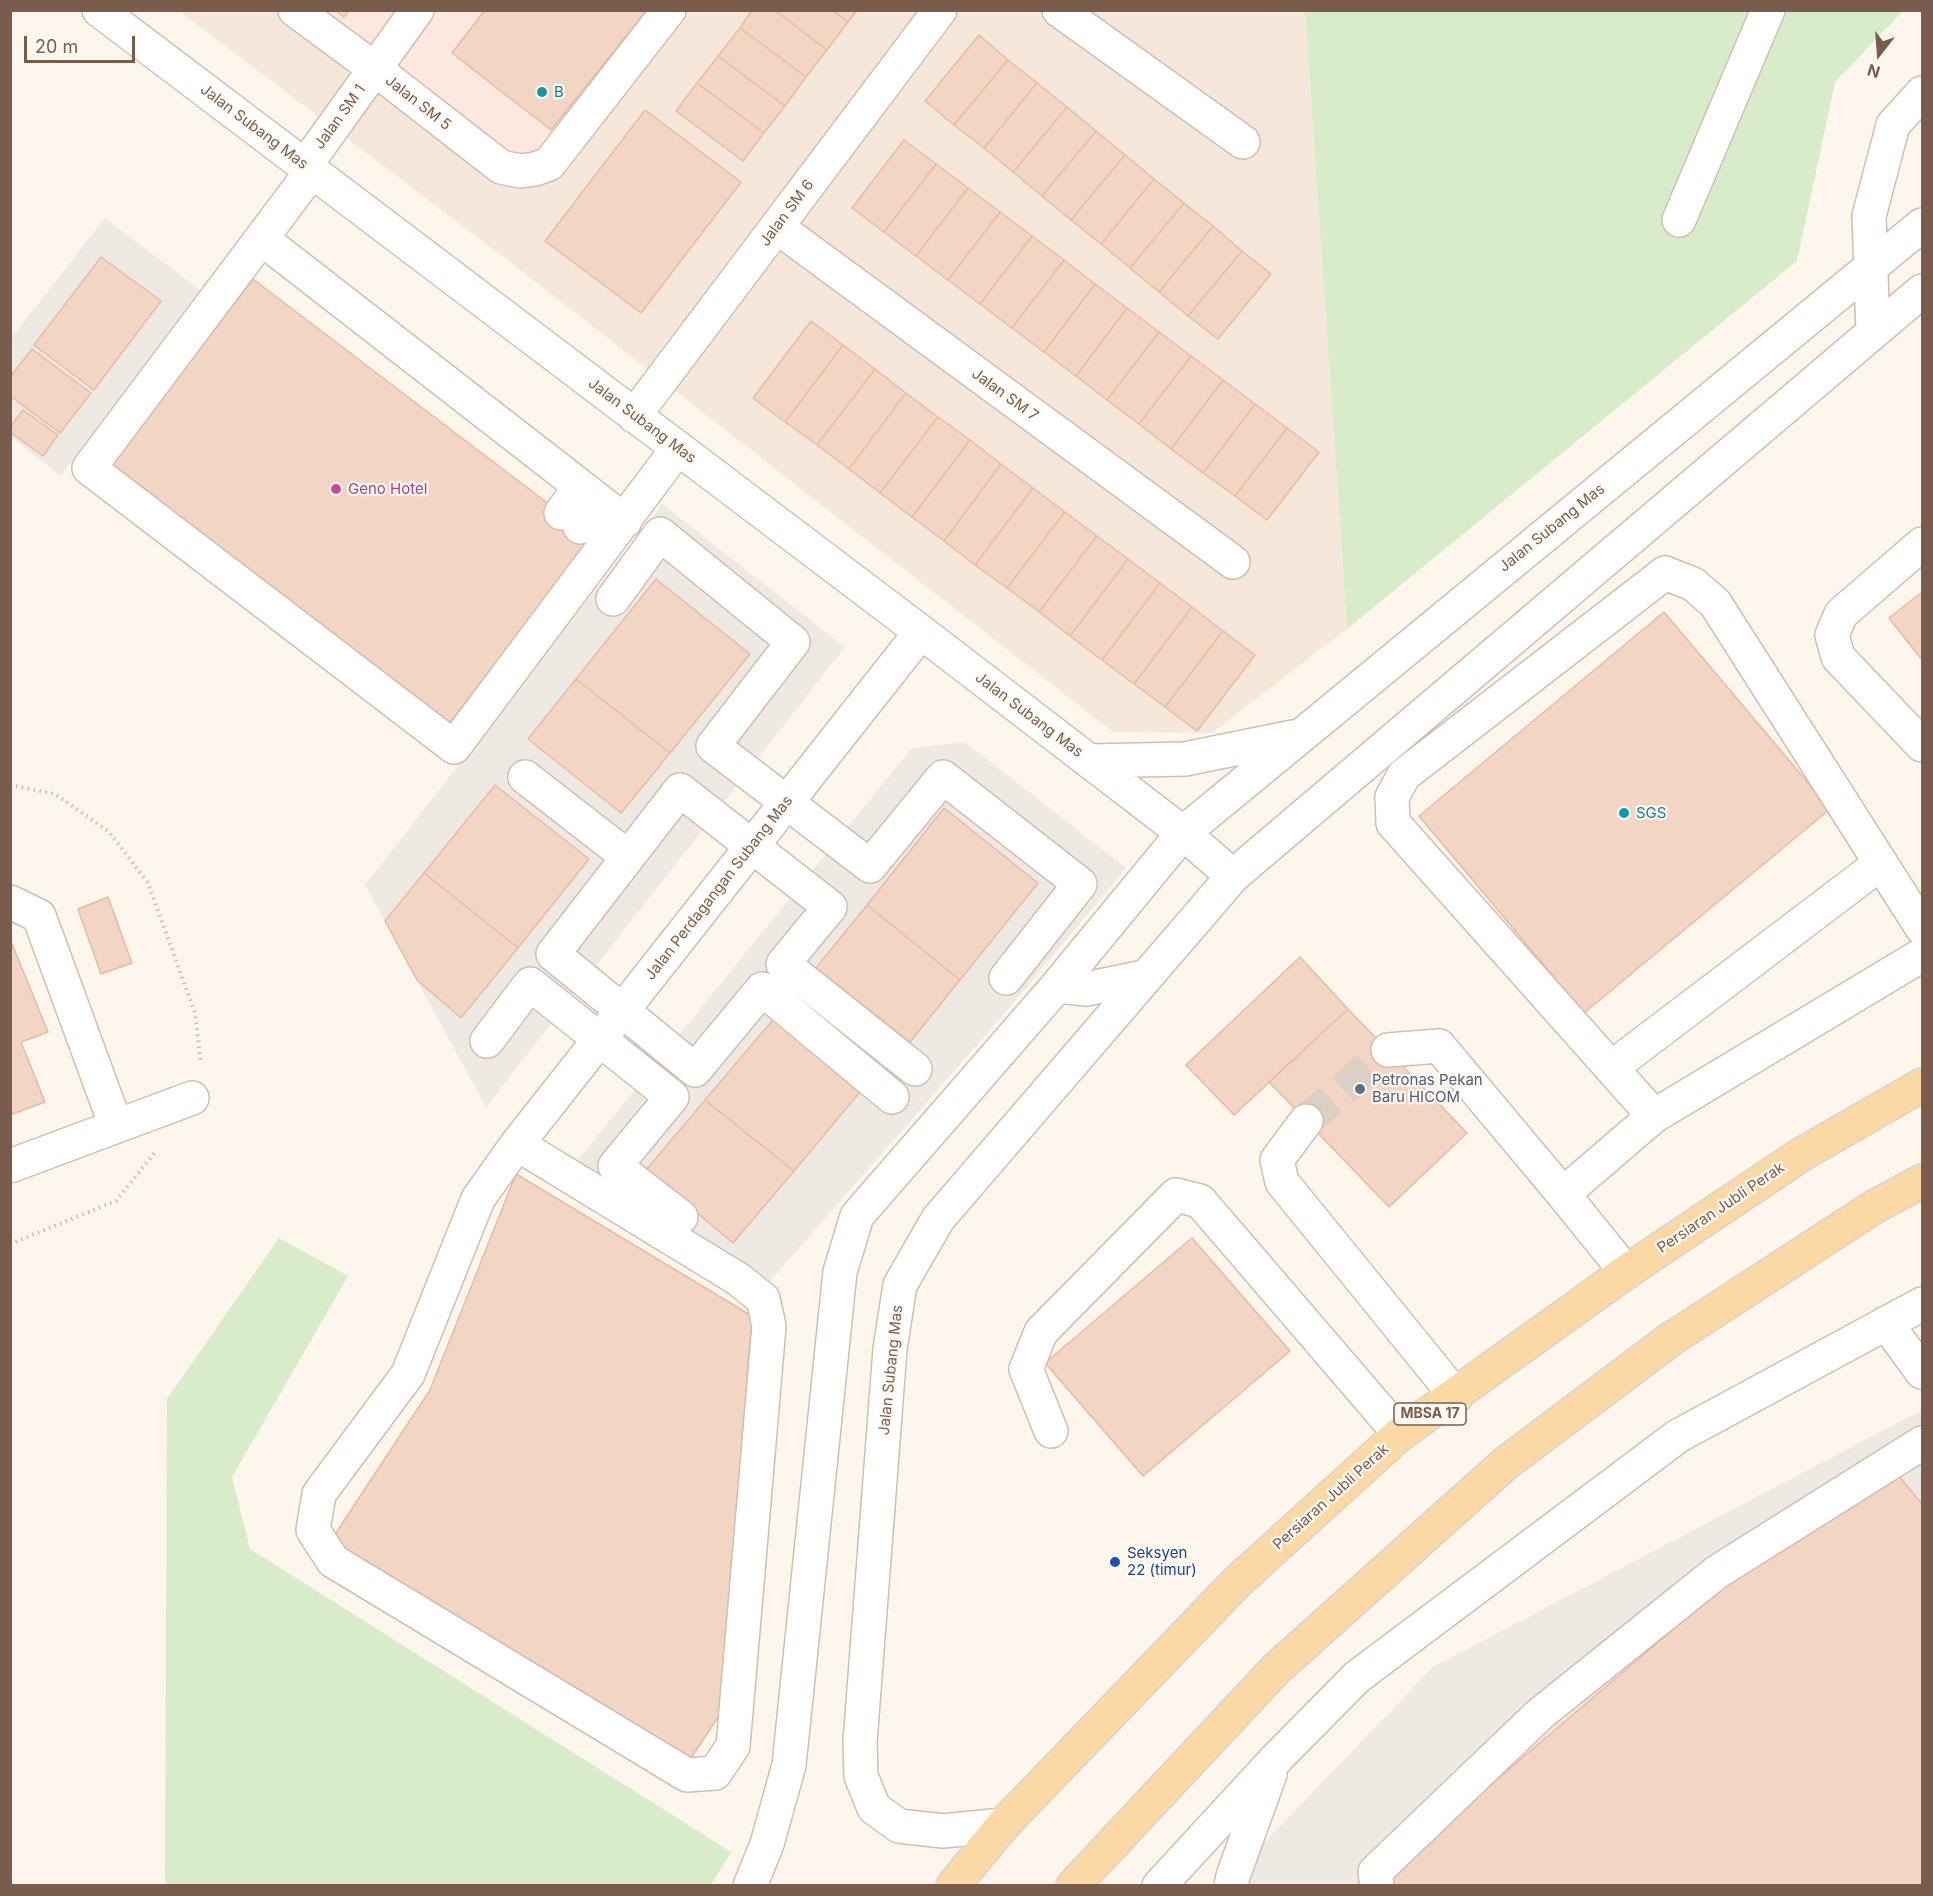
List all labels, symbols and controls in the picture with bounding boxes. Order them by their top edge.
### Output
scale bar [27,24,138,62]
north arrow [1849,24,1909,84]
text: 20 m [35,36,78,57]
text: N [1865,60,1883,83]
street label: Jalan SM 5 [381,72,455,134]
street label: Jalan Subang Mas [196,81,312,173]
street label: Jalan SM 1 [310,81,370,153]
place label: B [554,83,564,101]
marker: B [535,85,549,99]
street label: Jalan SM 6 [756,176,818,250]
street label: Jalan SM 7 [968,365,1042,425]
street label: Jalan Subang Mas [584,375,700,467]
place label: Geno Hotel [348,480,427,498]
street label: Jalan Subang Mas [1496,480,1608,576]
marker: Geno Hotel [329,482,343,496]
street label: Jalan Subang Mas [971,669,1087,761]
street label: Jalan Perdagangan Subang Mas [641,792,797,984]
place label: SGS [1636,804,1666,822]
marker: SGS [1617,806,1631,820]
place label: Petronas Pekan Baru HICOM [1372,1071,1483,1106]
marker: Petronas Pekan Baru HICOM [1353,1082,1367,1096]
street label: Persiaran Jubli Perak [1654,1159,1788,1257]
street label: Jalan Subang Mas [875,1304,907,1436]
road number: MBSA 17 [1394,1403,1466,1425]
street label: Persiaran Jubli Perak [1269,1440,1393,1554]
place label: Seksyen 22 (timur) [1127,1544,1197,1579]
marker: Seksyen 22 (timur) [1108,1555,1122,1569]

